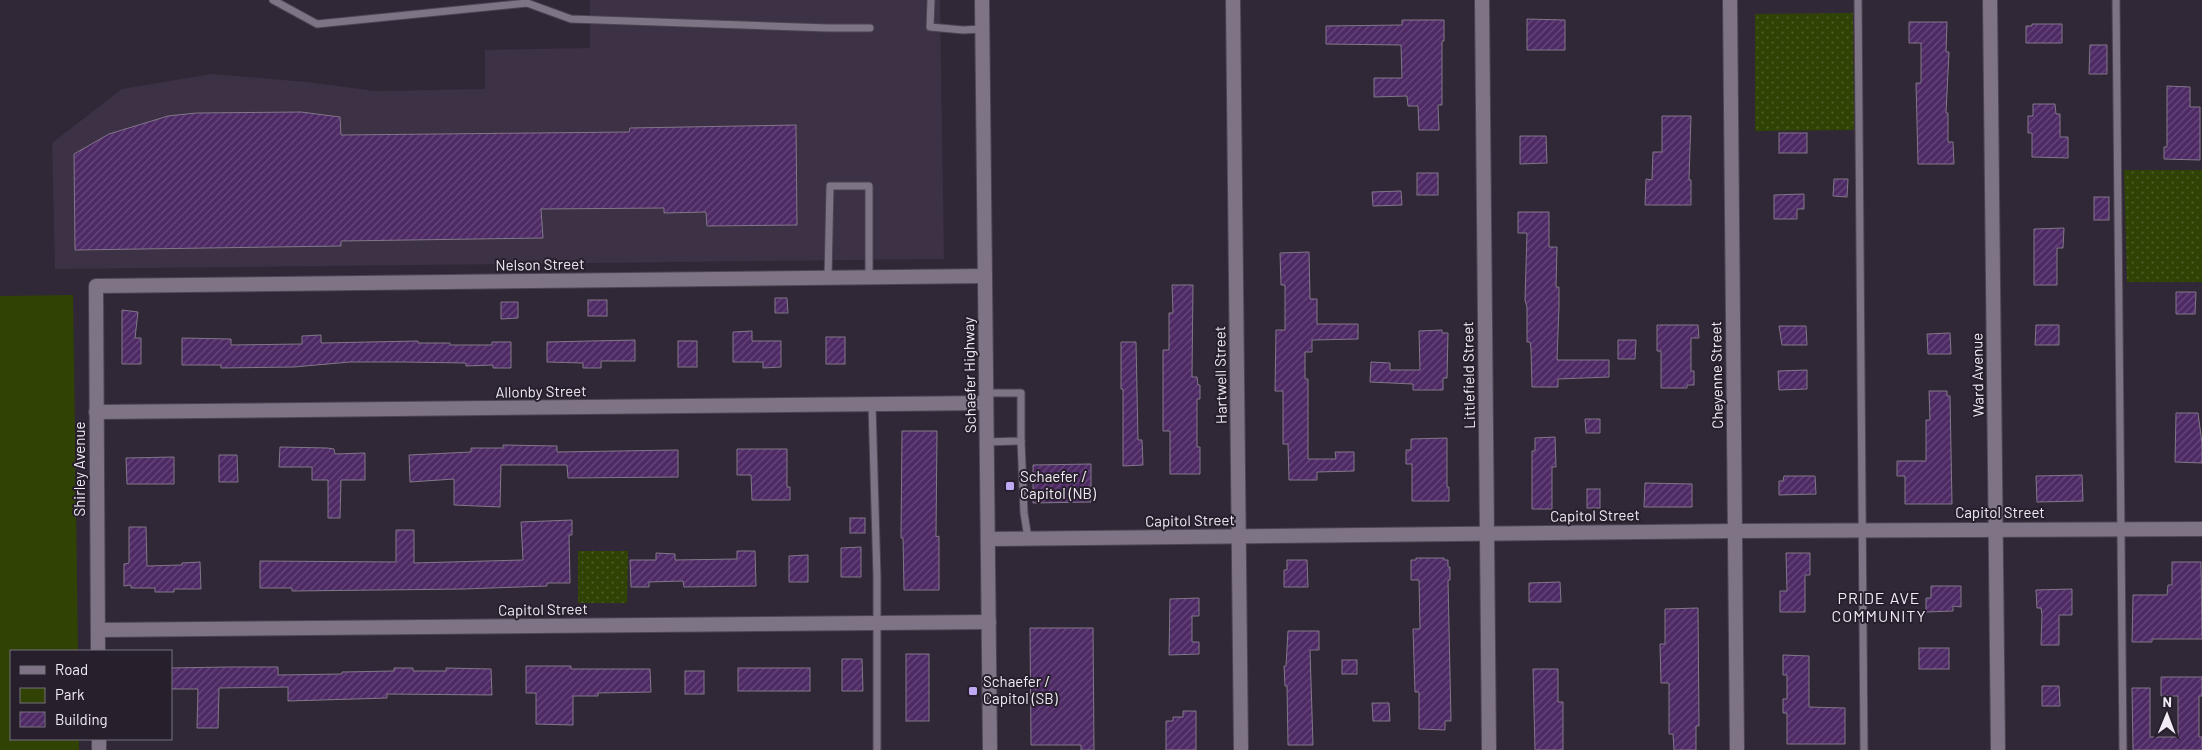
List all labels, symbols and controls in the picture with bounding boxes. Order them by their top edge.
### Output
street label: Nelson Street [495,254,585,274]
street label: Schaefer Highway [959,317,979,433]
street label: Littlefield Street [1458,321,1478,429]
street label: Cheyenne Street [1706,321,1726,429]
street label: Hartwell Street [1210,326,1230,424]
street label: Ward Avenue [1967,333,1987,417]
street label: Allonby Street [495,381,587,401]
street label: Shirley Avenue [70,422,88,516]
place label: Schaefer / Capitol (NB) [1020,467,1096,502]
marker: Schaefer / Capitol (NB) [1004,480,1016,492]
street label: Capitol Street [1955,503,2045,521]
street label: Capitol Street [1550,505,1640,525]
street label: Capitol Street [1145,510,1235,530]
district label: PRIDE AVE COMMUNITY [1831,588,1927,625]
street label: Capitol Street [498,599,588,619]
legend [10,650,172,740]
text: Road [55,660,88,678]
place label: Schaefer / Capitol (SB) [983,672,1058,707]
text: Park [55,685,85,703]
marker: Schaefer / Capitol (SB) [967,685,979,697]
north arrow [2142,690,2192,740]
text: N [2162,693,2172,710]
text: Building [55,710,108,728]

